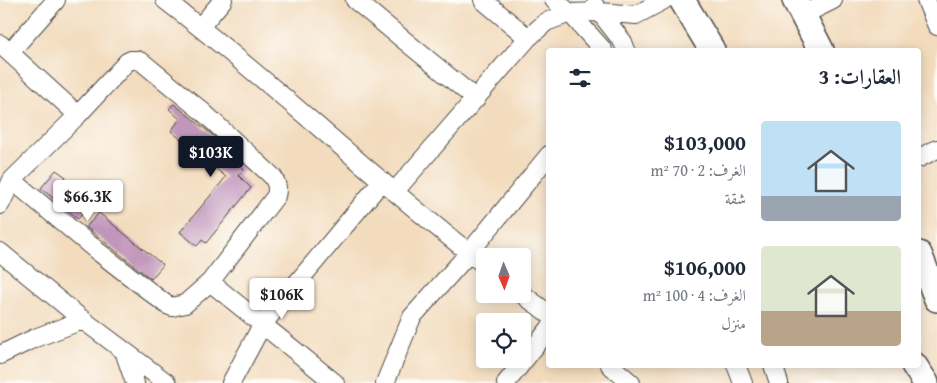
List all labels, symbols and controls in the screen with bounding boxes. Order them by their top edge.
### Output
text: العقارات: 3 [819,61,901,92]
icon: filters [566,64,594,92]
text: $103,000 [664,127,746,158]
pin: $103K [176,136,246,178]
text: $103K [189,140,233,164]
icon: home [801,141,861,201]
text: الغرف: 2 · 70 m² [650,158,746,182]
pin: $66.3K [47,180,129,222]
text: $66.3K [64,184,112,208]
text: شقة [725,186,746,210]
north arrow [476,248,531,302]
map controls [476,248,531,368]
text: $106,000 [664,252,746,283]
icon: home [801,266,861,326]
pin: $106K [247,278,317,320]
text: $106K [260,282,304,306]
text: الغرف: 4 · 100 m² [643,283,746,307]
text: منزل [721,311,746,335]
button: locate [476,313,531,368]

